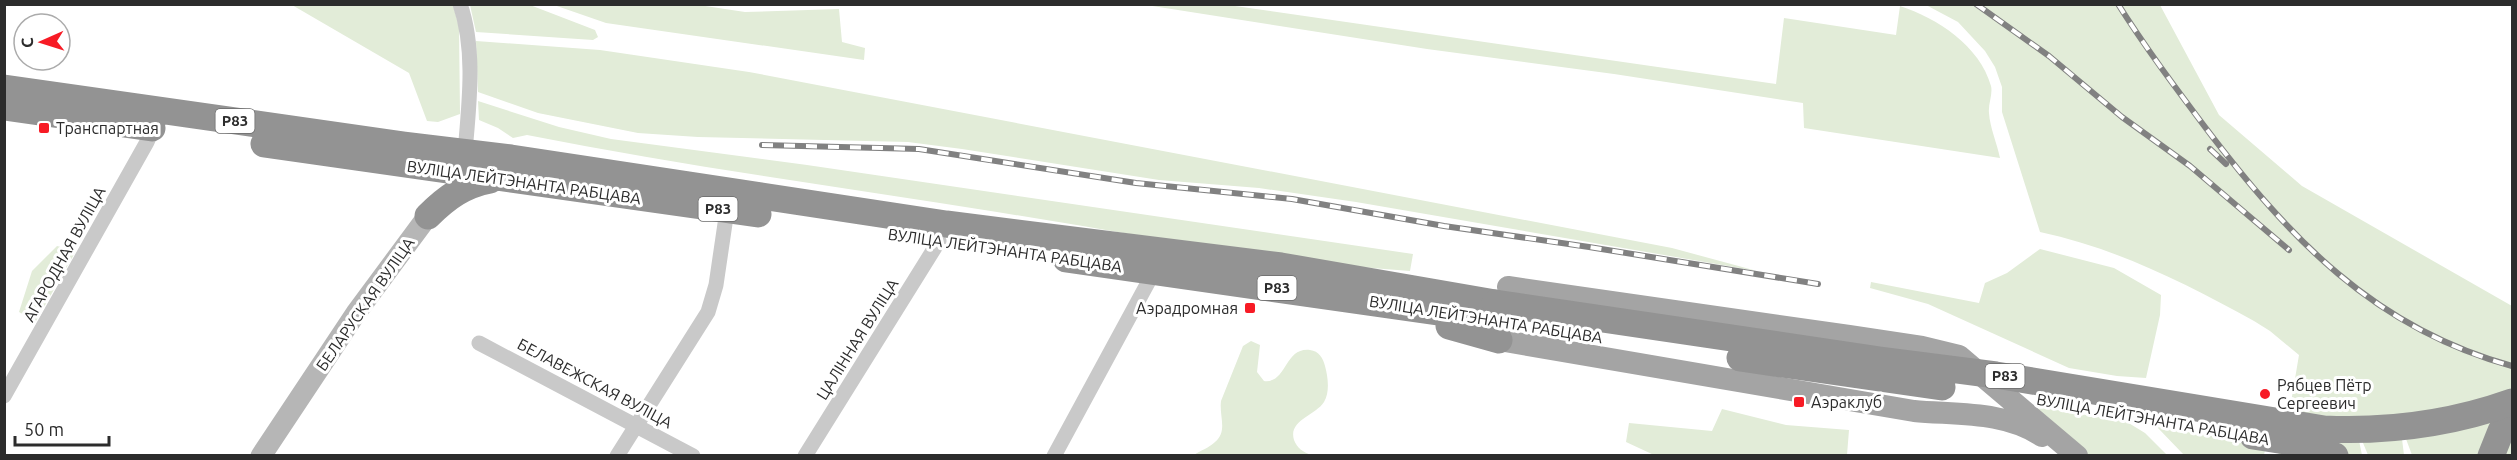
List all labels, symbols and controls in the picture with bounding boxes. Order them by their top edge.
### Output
north arrow [12,12,72,72]
text: С [18,37,36,48]
road number: Р83 [216,109,254,133]
place label: Транспартная [56,119,159,137]
marker: Транспартная [37,121,51,135]
street label: ВУЛІЦА ЛЕЙТЭНАНТА РАБЦАВА [406,156,643,207]
street label: АГАРОДНАЯ ВУЛІЦА [19,183,109,325]
road number: Р83 [698,197,738,221]
street label: ВУЛІЦА ЛЕЙТЭНАНТА РАБЦАВА [887,224,1124,275]
street label: БЕЛАРУСКАЯ ВУЛІЦА [312,234,418,374]
street label: ЦАЛІННАЯ ВУЛІЦА [812,275,902,403]
road number: Р83 [1258,276,1296,300]
street label: ВУЛІЦА ЛЕЙТЭНАНТА РАБЦАВА [1368,291,1605,346]
place label: Аэрадромная [1136,299,1238,317]
marker: Аэрадромная [1243,301,1257,315]
street label: БЕЛАВЕЖСКАЯ ВУЛІЦА [515,335,676,432]
road number: Р83 [1986,364,2024,388]
place label: Рябцев Пётр Сергеевич [2277,376,2372,412]
marker: Рябцев Пётр Сергеевич [2258,387,2272,401]
street label: ВУЛІЦА ЛЕЙТЭНАНТА РАБЦАВА [2035,389,2272,448]
place label: Аэраклуб [1811,393,1882,411]
marker: Аэраклуб [1792,395,1806,409]
scale bar [15,409,110,447]
text: 50 m [24,419,64,439]

